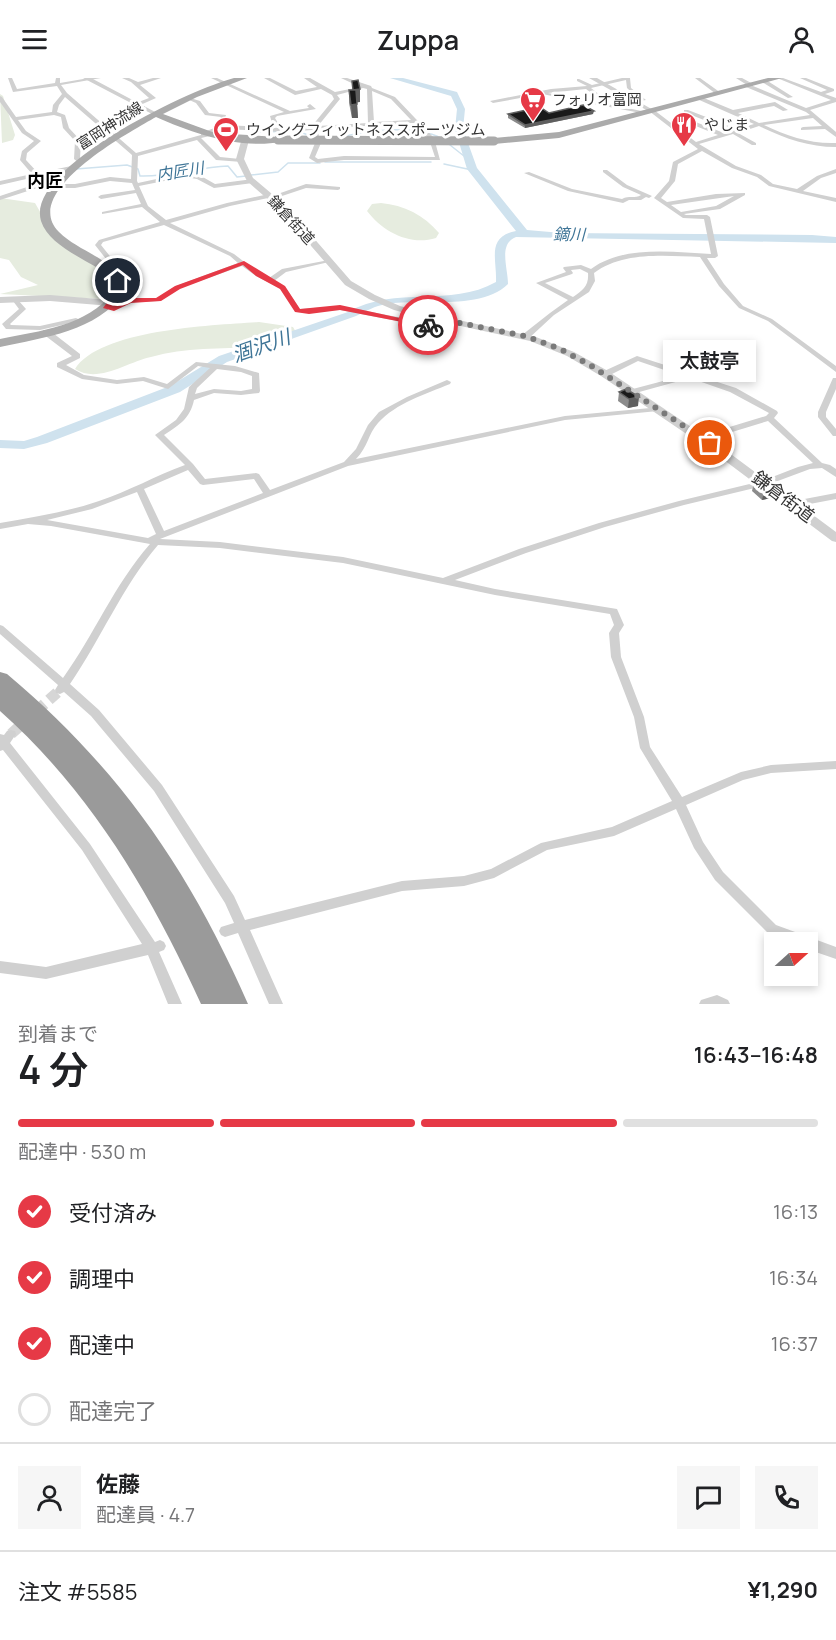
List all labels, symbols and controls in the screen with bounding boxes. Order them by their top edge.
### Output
text: Zuppa [377,21,459,58]
icon: menu [18,23,51,56]
icon: person [785,23,818,56]
supermarket icon: フォリオ富岡 [518,85,548,123]
place label: フォリオ富岡 [552,89,642,110]
street label: 富岡神流線 [73,96,147,155]
restaurant icon: やじま [669,110,699,148]
place label: やじま [704,114,749,135]
sports icon: ウイングフィットネススポーツジム [211,115,241,153]
place label: ウイングフィットネススポーツジム [246,119,485,140]
water label: 内匠川 [155,156,207,186]
district label: 内匠 [27,168,63,192]
street label: 鎌倉街道 [263,191,320,249]
water label: 鏑川 [553,223,587,245]
pin [92,255,143,306]
icon: home [101,264,134,297]
courier [398,295,458,355]
icon: bike [412,309,445,342]
water label: 涸沢川 [228,322,295,368]
callout: 太鼓亭 [664,341,756,383]
text: 太鼓亭 [680,347,740,374]
pin [684,417,735,468]
icon: bag [693,426,726,459]
street label: 鎌倉街道 [748,465,820,527]
north arrow [764,932,818,986]
map controls [764,932,818,986]
text: 到着まで [18,1020,98,1047]
text: 16:43–16:48 [694,1040,818,1070]
text: 4 分 [18,1042,88,1096]
text: 配達中 · 530 m [18,1138,146,1165]
icon: check [18,1195,51,1228]
text: 受付済み [69,1198,157,1228]
text: 16:13 [773,1198,818,1225]
icon: check [18,1261,51,1294]
text: 調理中 [69,1264,135,1294]
text: 16:34 [769,1264,818,1291]
icon: check [18,1327,51,1360]
text: 配達中 [69,1330,135,1360]
text: 16:37 [771,1330,818,1357]
text: 配達完了 [69,1396,157,1426]
button: person [18,1466,81,1529]
button: chat [677,1466,740,1529]
button: phone [755,1466,818,1529]
text: 佐藤 [96,1469,140,1499]
text: 配達員 · 4.7 [96,1501,195,1528]
text: ¥1,290 [748,1575,818,1605]
text: 注文 #5585 [18,1577,138,1607]

